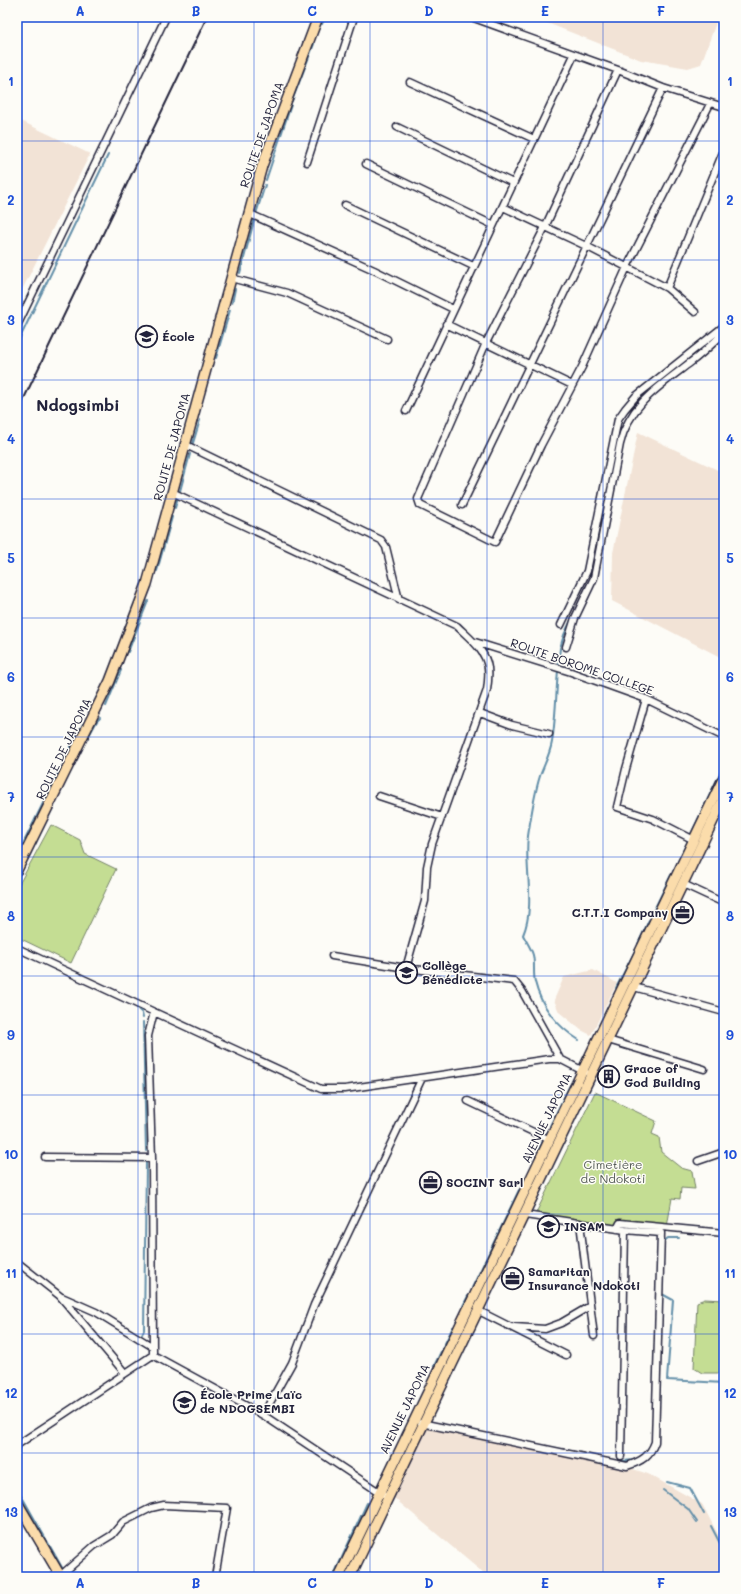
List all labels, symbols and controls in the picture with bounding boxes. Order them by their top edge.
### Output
text: A [75,2,85,19]
text: B [192,2,201,19]
text: C [307,2,317,19]
text: D [424,2,434,19]
text: E [541,2,549,19]
text: F [657,2,665,19]
text: 1 [8,72,14,89]
text: 1 [727,72,733,89]
street label: ROUTE DE JAPOMA [235,80,287,190]
text: 2 [7,191,15,208]
text: 2 [726,191,734,208]
text: 3 [7,311,15,328]
text: 3 [726,311,734,328]
school or university icon: École [134,324,160,350]
place label: École [162,328,195,344]
street label: ROUTE DE JAPOMA [149,391,193,503]
district label: Ndogsimbi [36,394,120,415]
text: 4 [7,430,15,447]
text: 4 [726,430,734,447]
text: 5 [7,549,15,566]
text: 5 [726,549,734,566]
street label: ROUTE BOROME COLLEGE [509,634,656,698]
text: 6 [7,668,15,685]
text: 6 [726,668,734,685]
street label: ROUTE DE JAPOMA [32,695,95,802]
text: 7 [7,788,15,805]
text: 7 [726,788,734,805]
office icon: C.T.T.I Company [670,900,696,926]
place label: C.T.T.I Company [572,904,668,920]
text: 8 [7,907,15,924]
text: 8 [726,907,734,924]
place label: Collège Bénédicte [422,957,483,987]
school or university icon: Collège Bénédicte [394,960,420,986]
text: 9 [7,1026,15,1043]
text: 9 [726,1026,734,1043]
place label: Grace of God Building [624,1060,700,1090]
building icon: Grace of God Building [596,1063,622,1089]
street label: AVENUE JAPOMA [517,1070,575,1165]
text: 10 [4,1145,18,1162]
text: 10 [723,1145,737,1162]
park label: Cimetière de Ndokoti [581,1156,645,1186]
office icon: SOCINT Sarl [418,1170,444,1196]
place label: SOCINT Sarl [446,1174,523,1190]
school or university icon: INSAM [536,1214,562,1240]
place label: INSAM [564,1218,605,1234]
place label: Samaritan Insurance Ndokoti [528,1263,640,1293]
text: 11 [5,1264,17,1281]
text: 11 [724,1264,736,1281]
office icon: Samaritan Insurance Ndokoti [499,1266,525,1292]
street label: AVENUE JAPOMA [375,1361,433,1456]
text: 12 [4,1384,18,1401]
text: 12 [723,1384,737,1401]
place label: École Prime Laïc de NDOGSEMBI [200,1386,302,1416]
school or university icon: École Prime Laïc de NDOGSEMBI [172,1389,198,1415]
text: 13 [4,1503,18,1520]
text: 13 [723,1503,737,1520]
text: A [75,1574,85,1591]
text: B [192,1574,201,1591]
text: C [307,1574,317,1591]
text: D [424,1574,434,1591]
text: E [541,1574,549,1591]
text: F [657,1574,665,1591]

